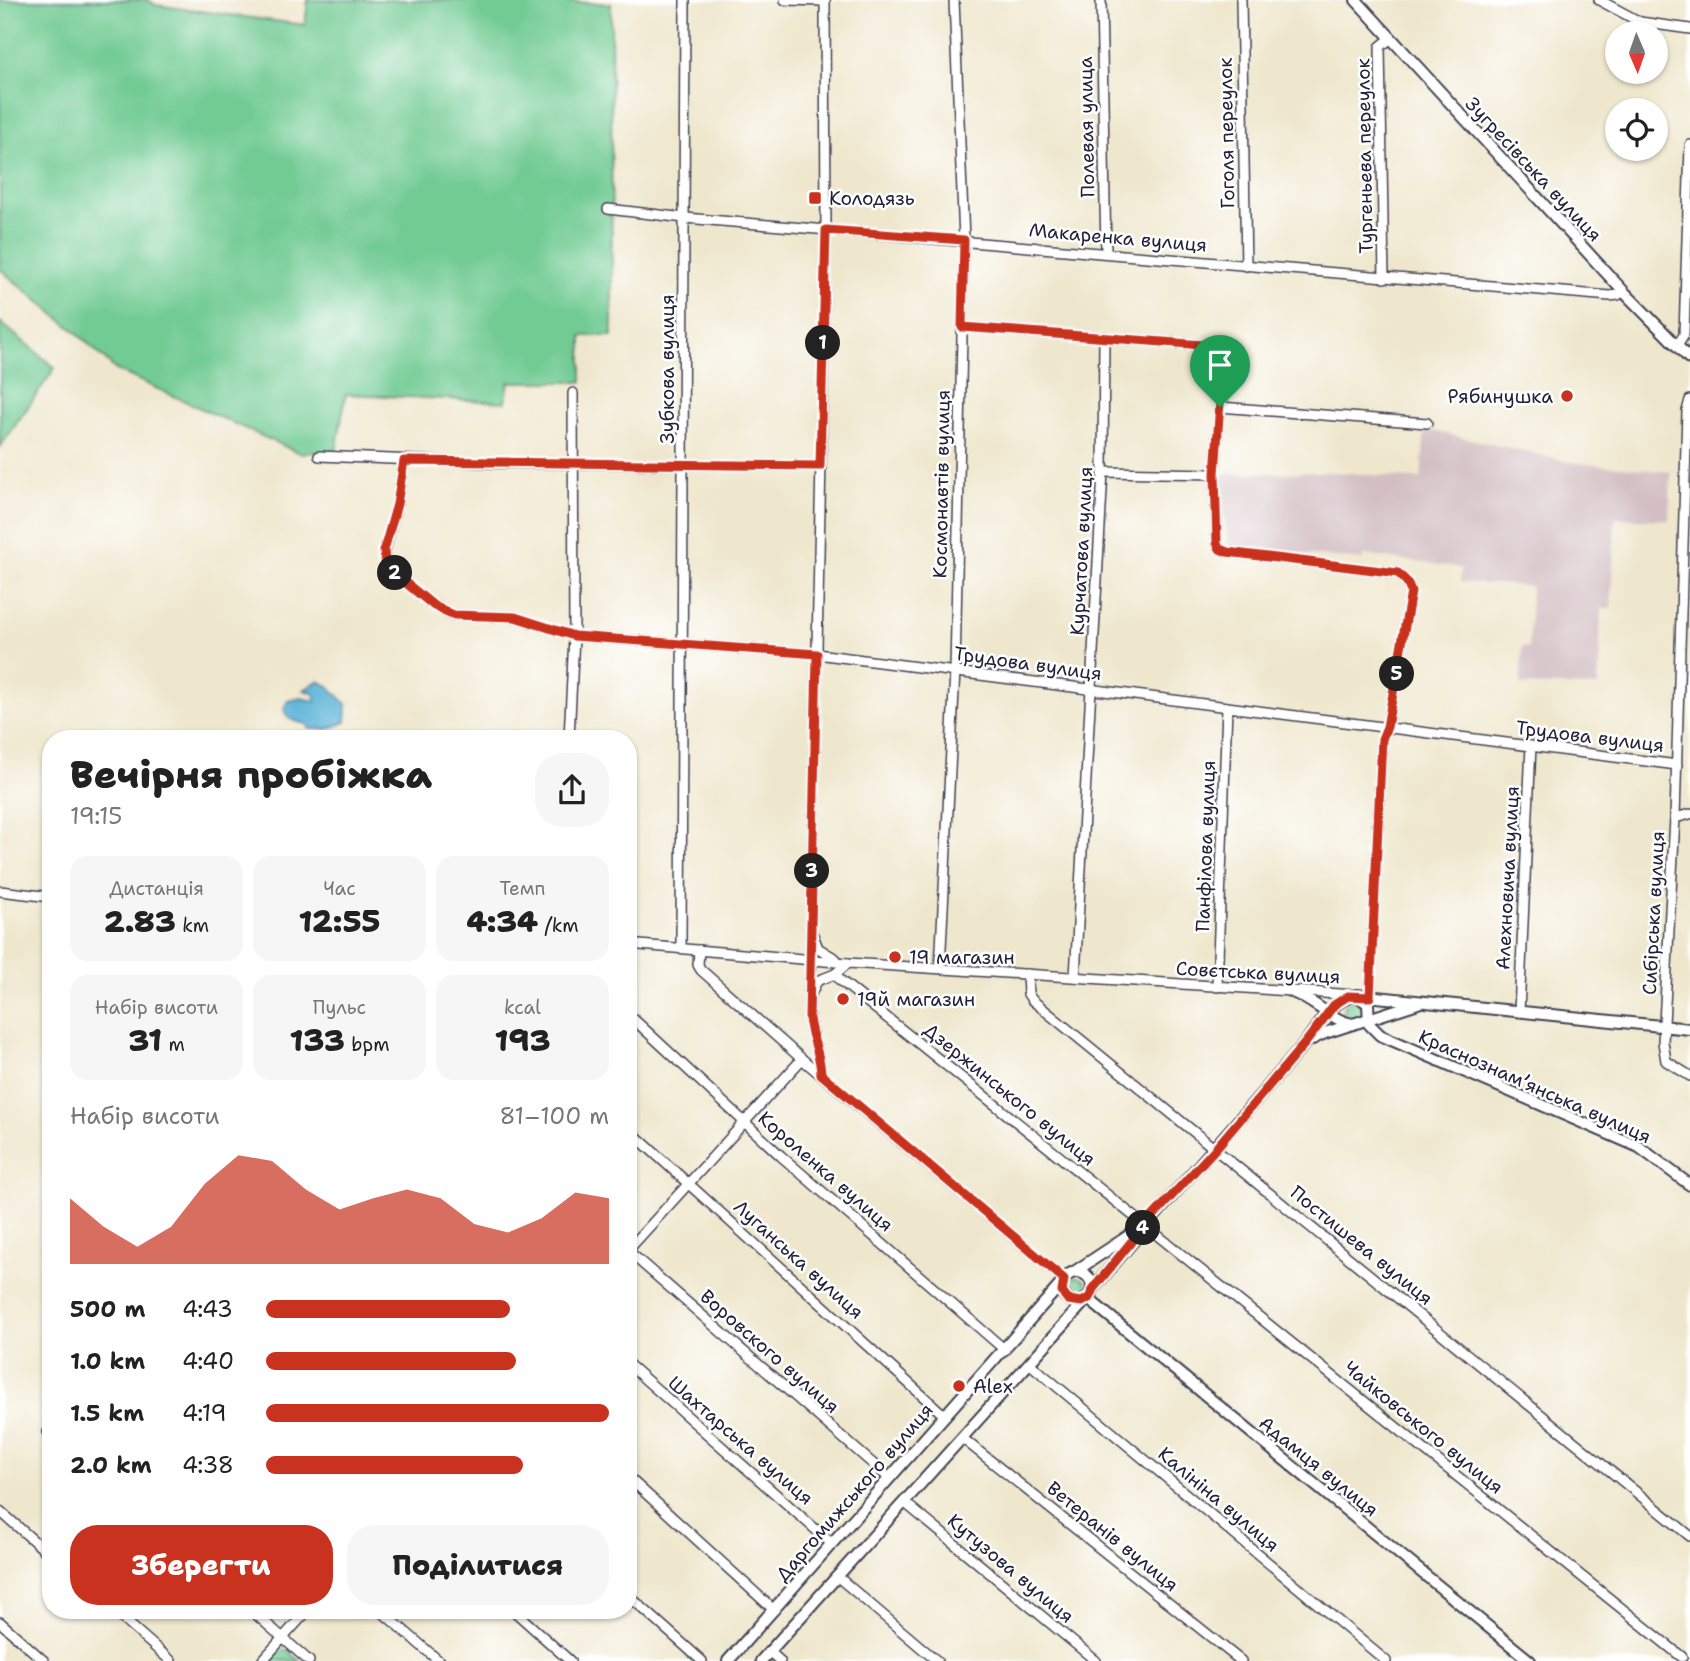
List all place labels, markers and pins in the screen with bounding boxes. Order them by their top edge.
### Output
place label: Колодязь [829,186,915,211]
marker: Колодязь [807,190,823,206]
pin: 1 [806,326,840,360]
pin [1190,335,1250,407]
place label: Рябинушка [1448,384,1553,409]
marker: Рябинушка [1559,388,1575,404]
pin: 2 [378,556,412,590]
pin: 5 [1380,656,1414,692]
pin: 3 [794,854,830,888]
place label: 19 магазин [909,945,1015,970]
marker: 19 магазин [887,949,903,965]
place label: 19й магазин [857,987,975,1012]
marker: 19й магазин [835,991,851,1007]
pin: 4 [1126,1210,1160,1246]
place label: Alex [973,1374,1013,1399]
marker: Alex [951,1378,967,1394]

